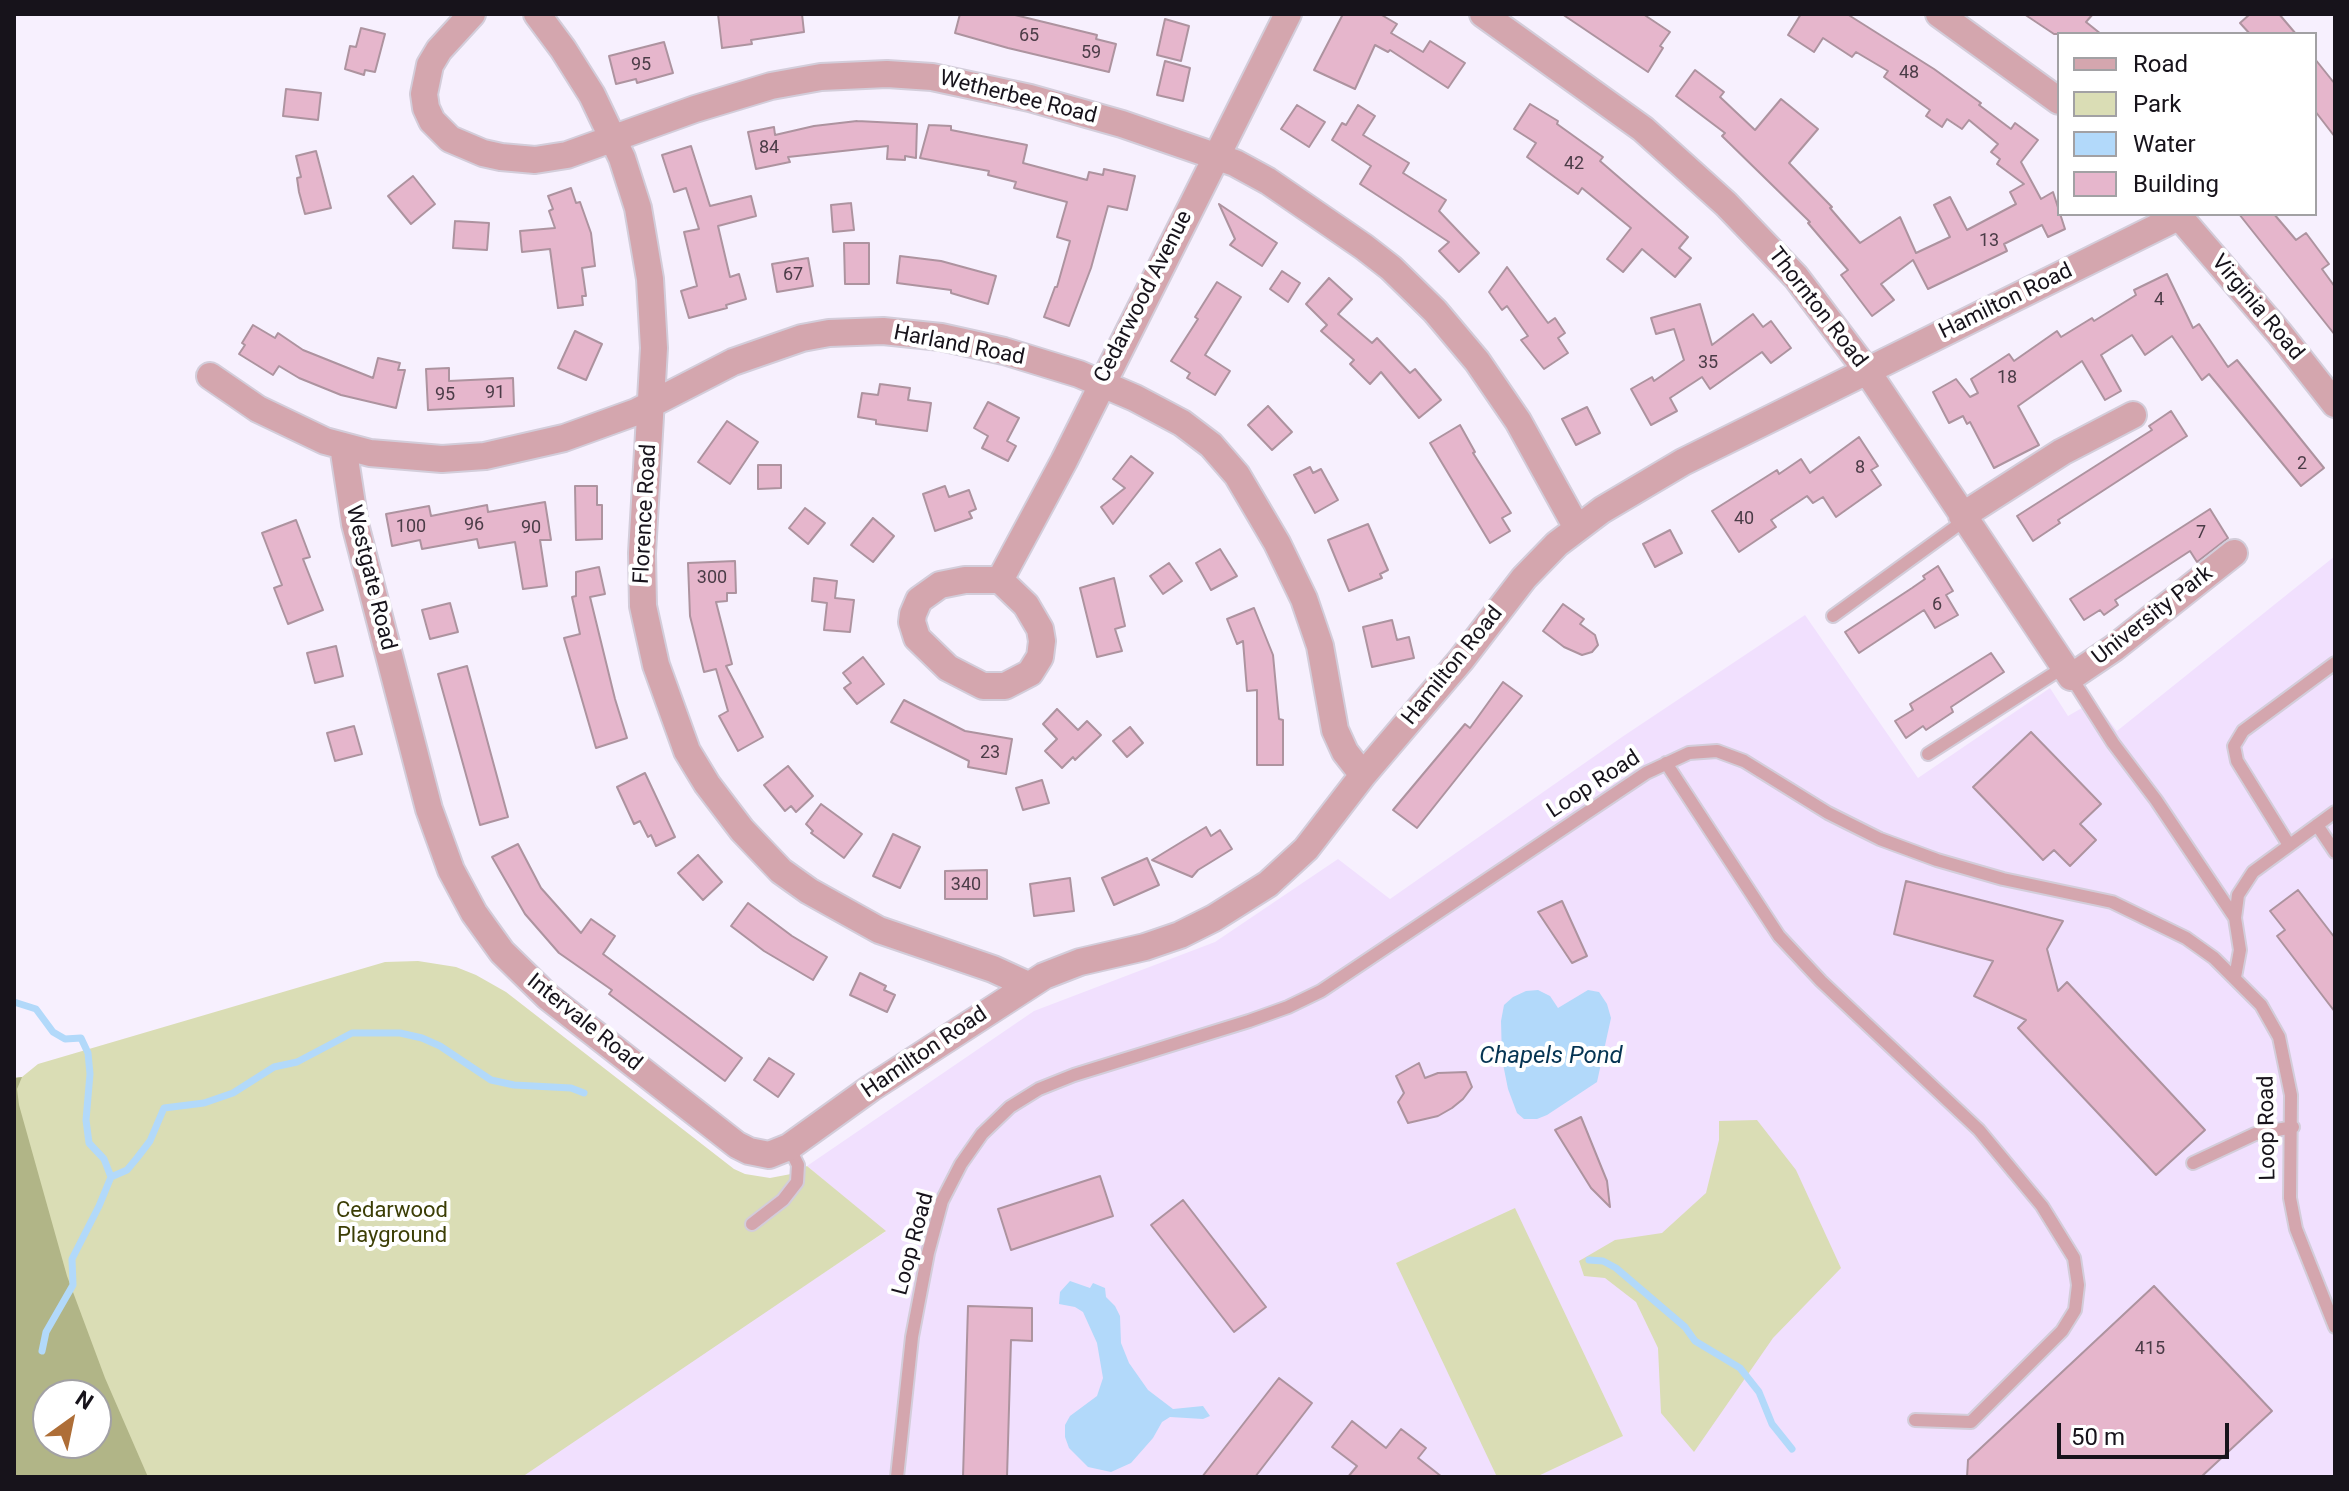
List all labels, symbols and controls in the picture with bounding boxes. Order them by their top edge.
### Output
house number: 65 [1019,25,1039,47]
legend [2057,32,2317,216]
house number: 59 [1081,42,1101,64]
text: Road [2133,50,2188,78]
house number: 95 [631,54,651,76]
house number: 48 [1899,62,1919,84]
street label: Wetherbee Road [937,66,1099,130]
text: Park [2133,90,2181,118]
text: Water [2133,130,2196,158]
house number: 84 [759,137,779,159]
house number: 42 [1564,153,1584,175]
text: Building [2133,170,2219,198]
street label: Cedarwood Avenue [1089,207,1199,387]
house number: 13 [1979,230,1999,252]
street label: Thornton Road [1762,243,1872,373]
street label: Virginia Road [2205,250,2309,366]
street label: Hamilton Road [1935,258,2077,346]
house number: 67 [783,264,803,286]
house number: 4 [2154,289,2164,311]
street label: Harland Road [891,320,1027,372]
house number: 35 [1698,352,1718,374]
house number: 18 [1997,367,2017,389]
house number: 91 [485,382,505,404]
house number: 95 [435,384,455,406]
street label: Florence Road [629,443,663,585]
house number: 2 [2297,453,2307,475]
house number: 8 [1855,457,1865,479]
street label: Westgate Road [339,503,401,653]
house number: 40 [1734,508,1754,530]
house number: 96 [464,514,484,536]
house number: 100 [396,516,426,538]
house number: 90 [521,517,541,539]
house number: 7 [2196,522,2206,544]
street label: University Park [2088,561,2218,671]
house number: 300 [697,567,727,589]
house number: 6 [1932,594,1942,616]
street label: Hamilton Road [1397,601,1509,731]
house number: 23 [980,742,1000,764]
street label: Loop Road [1543,745,1645,825]
house number: 340 [951,874,981,896]
street label: Intervale Road [521,969,647,1077]
street label: Hamilton Road [857,1001,993,1105]
water label: Chapels Pond [1479,1043,1623,1071]
street label: Loop Road [2254,1075,2282,1181]
street label: Loop Road [888,1190,940,1298]
park label: Cedarwood Playground [336,1198,448,1250]
house number: 415 [2135,1338,2165,1360]
north arrow [32,1379,112,1459]
text: N [71,1385,98,1415]
scale bar [2061,1407,2233,1457]
text: 50 m [2071,1423,2125,1451]

